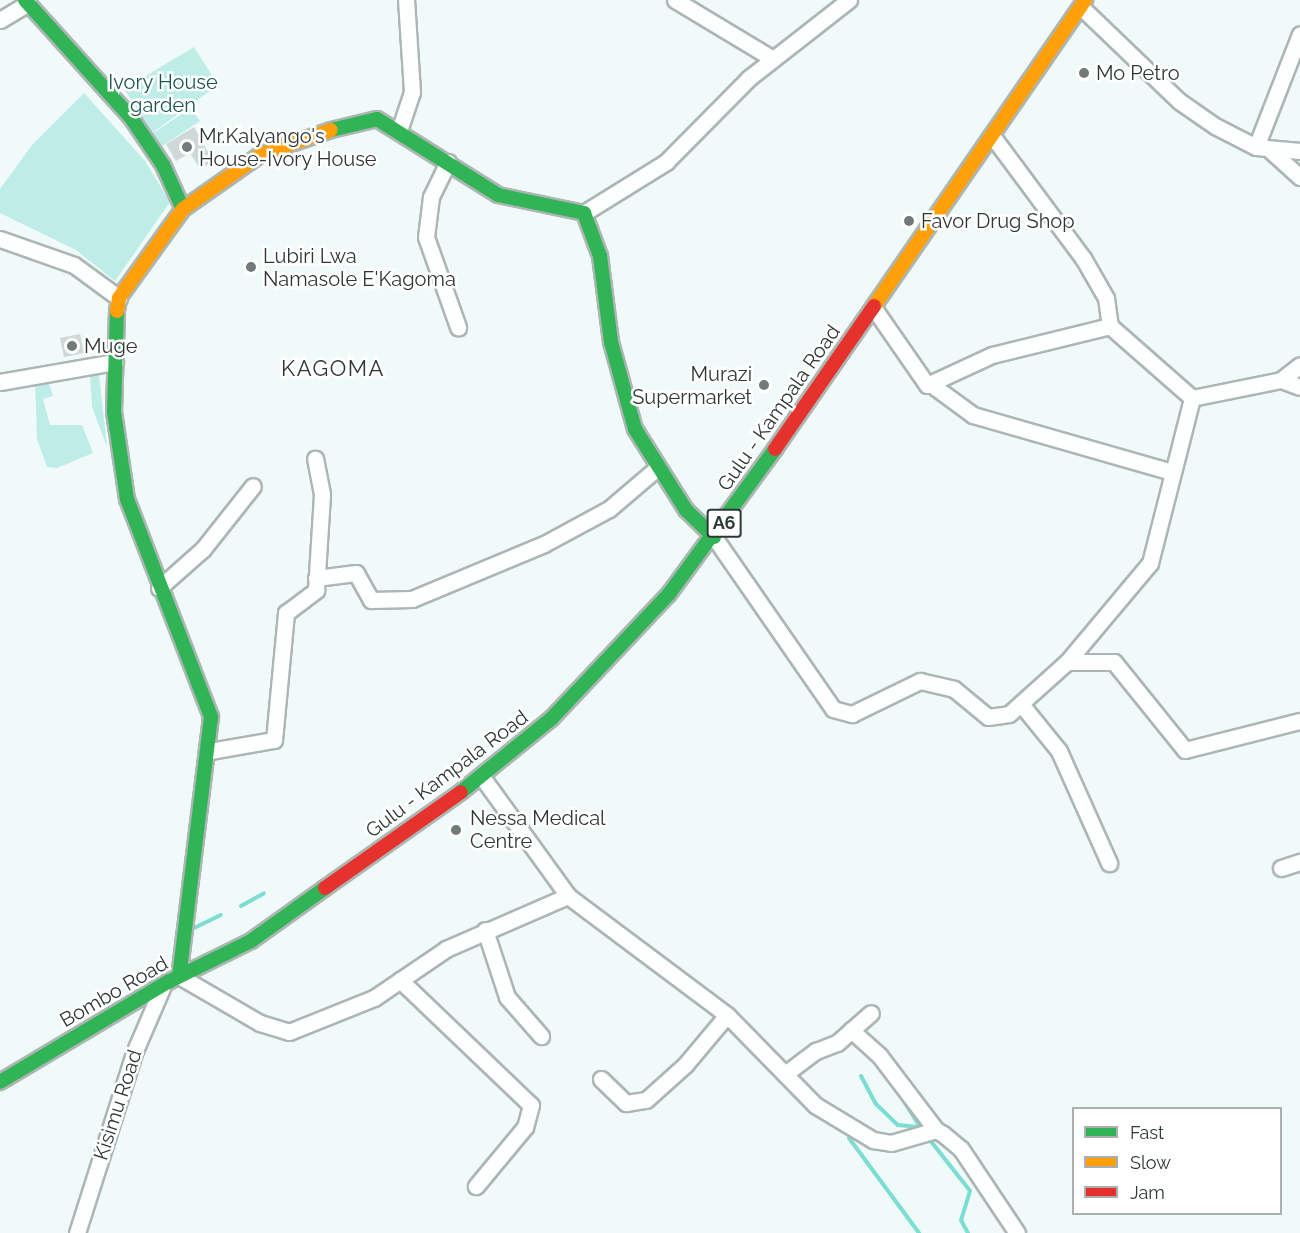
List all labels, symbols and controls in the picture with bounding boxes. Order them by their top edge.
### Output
place label: Mo Petro [1096,61,1180,85]
marker: Mo Petro [1077,66,1091,80]
park label: Ivory House garden [108,71,218,118]
place label: Mr.Kalyango's House-Ivory House [199,124,377,171]
marker: Mr.Kalyango's House-Ivory House [180,140,194,154]
place label: Favor Drug Shop [921,209,1075,233]
marker: Favor Drug Shop [902,214,916,228]
place label: Lubiri Lwa Namasole E'Kagoma [263,244,456,291]
marker: Lubiri Lwa Namasole E'Kagoma [244,260,258,274]
street label: Gulu - Kampala Road [713,320,845,496]
place label: Muge [84,334,138,358]
marker: Muge [65,339,79,353]
district label: KAGOMA [281,356,385,382]
place label: Murazi Supermarket [632,362,752,409]
marker: Murazi Supermarket [757,378,771,392]
road number: A6 [706,508,742,538]
street label: Gulu - Kampala Road [361,705,533,843]
place label: Nessa Medical Centre [470,807,606,854]
marker: Nessa Medical Centre [447,821,465,839]
street label: Bombo Road [56,951,172,1033]
street label: Kisimu Road [89,1047,147,1163]
legend [1072,1107,1282,1215]
text: Fast [1130,1122,1164,1143]
text: Slow [1130,1152,1171,1173]
text: Jam [1130,1182,1165,1203]

